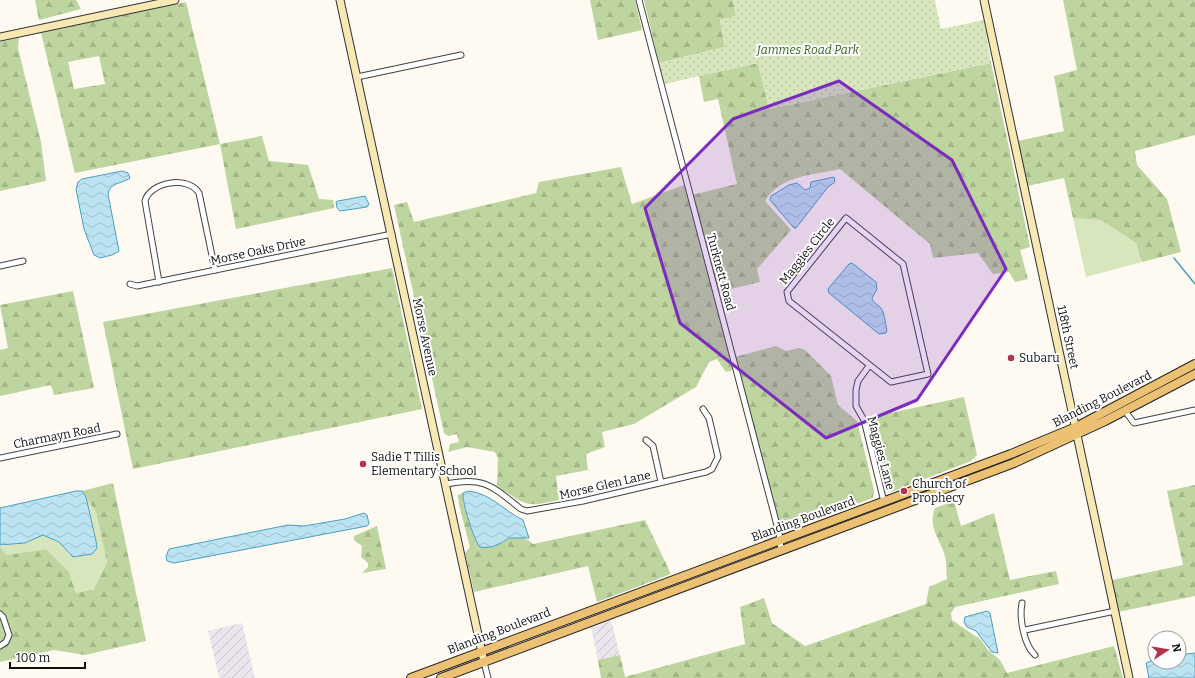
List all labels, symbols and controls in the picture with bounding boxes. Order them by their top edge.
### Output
park label: Jammes Road Park [756,43,860,57]
street label: Maggies Circle [777,215,837,287]
street label: Turknett Road [704,232,738,312]
street label: Morse Oaks Drive [209,234,307,268]
street label: Morse Avenue [410,297,440,377]
street label: 118th Street [1054,304,1082,371]
place label: Subaru [1019,351,1060,365]
marker: Subaru [1006,353,1016,363]
street label: Blanding Boulevard [1050,368,1154,430]
street label: Maggies Lane [864,415,898,491]
street label: Charmayn Road [12,421,102,451]
place label: Sadie T Tillis Elementary School [371,450,477,478]
marker: Sadie T Tillis Elementary School [358,459,368,469]
street label: Morse Glen Lane [558,468,652,502]
place label: Church of Prophecy [912,477,967,505]
marker: Church of Prophecy [899,486,909,496]
street label: Blanding Boulevard [749,494,857,544]
street label: Blanding Boulevard [446,605,552,657]
north arrow [1147,630,1187,670]
text: N [1169,643,1184,654]
scale bar [10,644,85,670]
text: 100 m [16,651,51,665]

